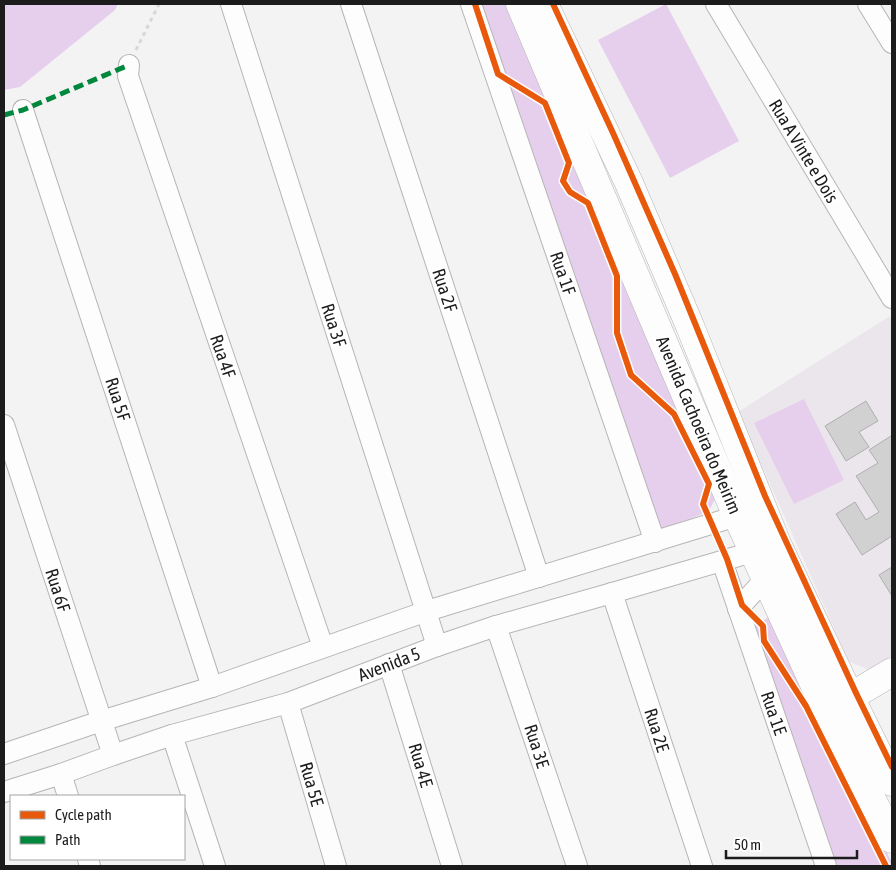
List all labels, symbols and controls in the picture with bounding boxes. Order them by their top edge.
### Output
street label: Rua A Vinte e Dois [765,96,843,206]
street label: Rua 1F [546,249,580,298]
street label: Rua 2F [428,266,462,315]
street label: Rua 3F [317,301,351,350]
street label: Rua 4F [206,332,240,381]
street label: Avenida Cachoeira do Meirim [652,333,746,517]
street label: Rua 5F [101,375,135,424]
street label: Rua 6F [41,566,75,615]
street label: Avenida 5 [355,643,423,685]
street label: Rua 1E [757,688,791,738]
street label: Rua 2E [640,706,674,755]
street label: Rua 3E [520,722,554,771]
street label: Rua 4E [404,741,438,790]
street label: Rua 5E [296,760,328,809]
legend [10,795,185,860]
text: Cycle path [55,806,112,823]
scale bar [726,828,857,860]
text: Path [55,831,81,848]
text: 50 m [734,836,761,853]

